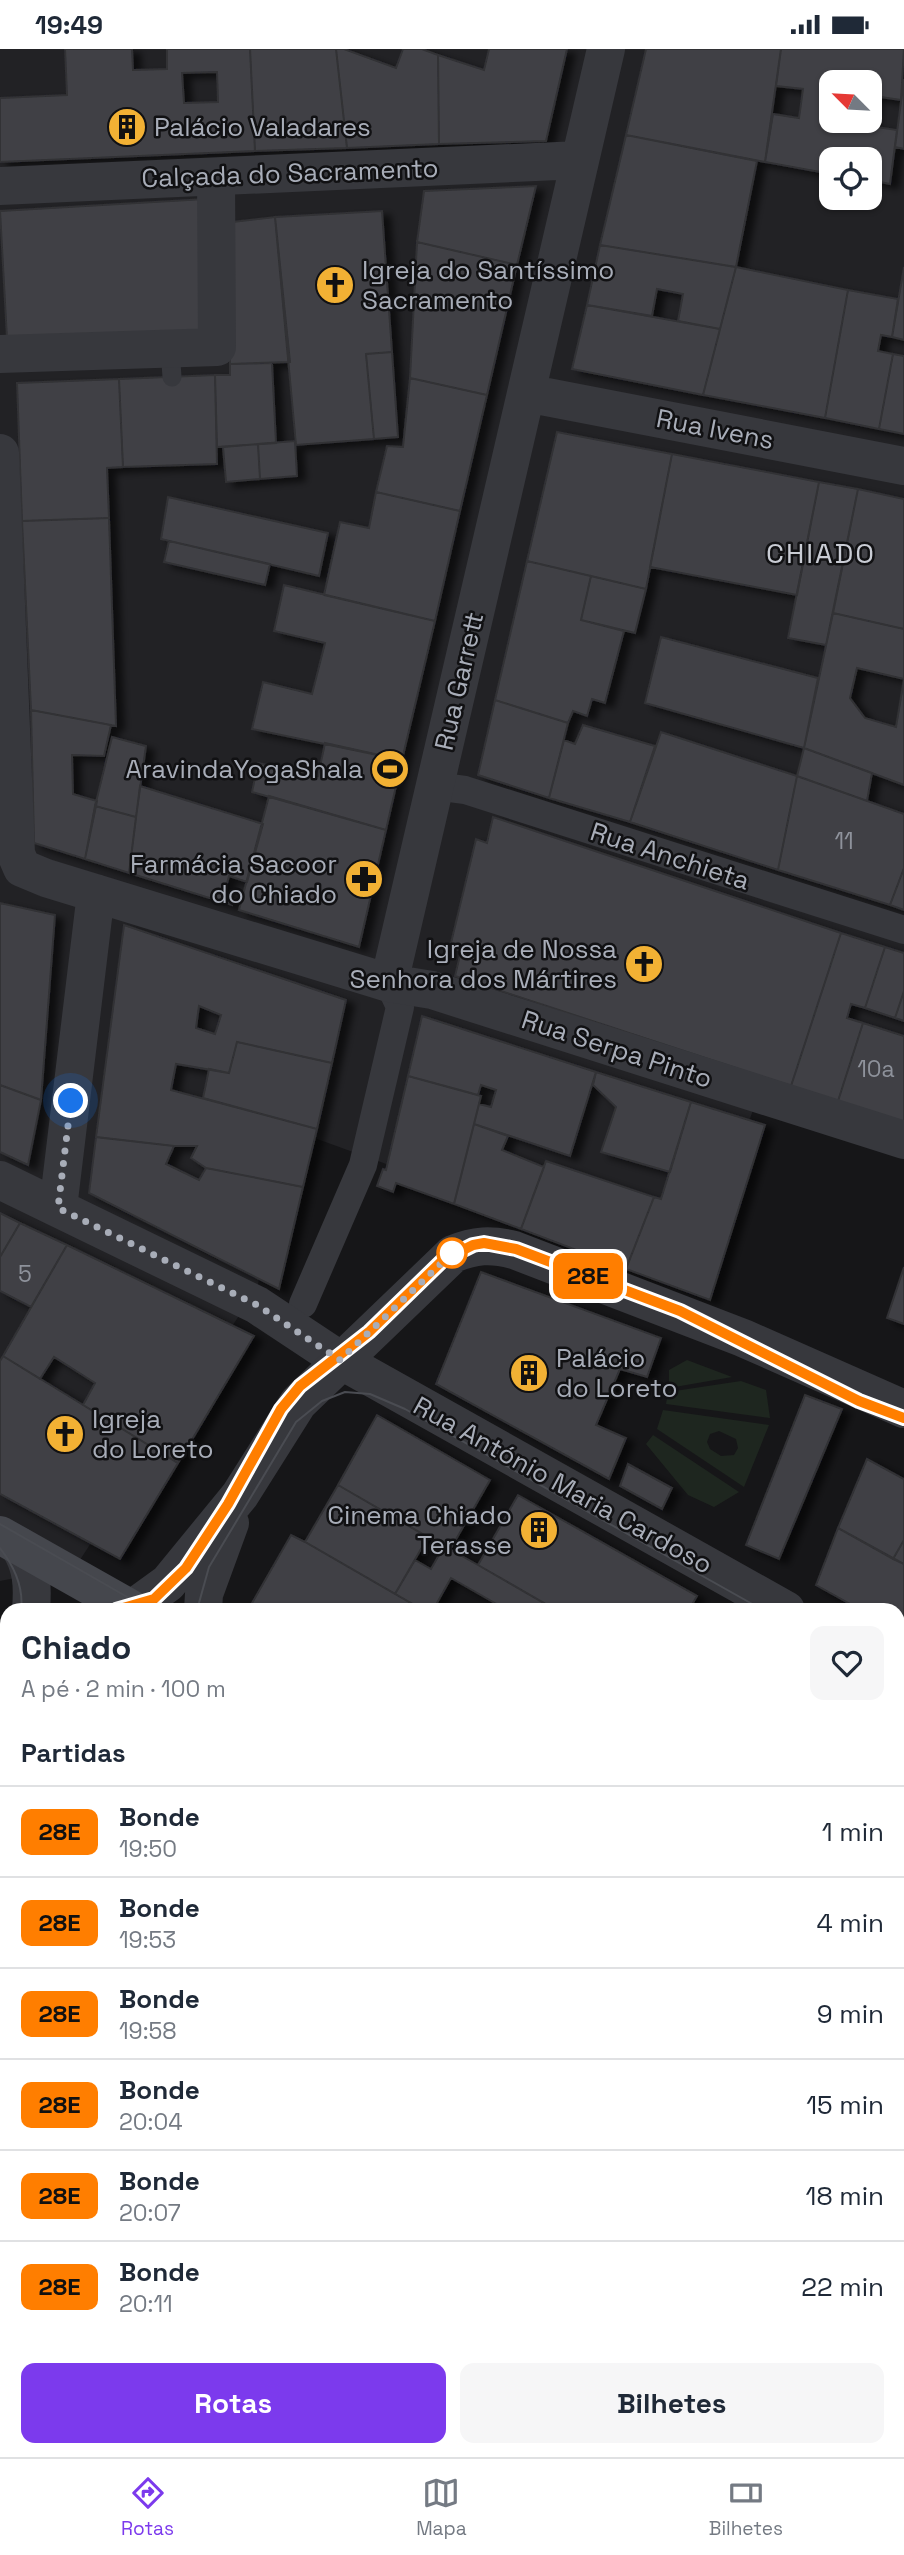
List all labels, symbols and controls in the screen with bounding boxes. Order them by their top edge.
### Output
text: 19:49 [35,8,103,42]
north arrow [819,70,882,133]
map controls [819,70,882,210]
building icon: Palácio Valadares [106,106,148,148]
place label: Palácio Valadares [154,110,371,144]
button: locate [819,147,882,210]
street label: Calçada do Sacramento [141,151,439,195]
place label: Igreja do Santíssimo Sacramento [362,253,614,317]
church icon: Igreja do Santíssimo Sacramento [314,264,356,306]
street label: Rua Ivens [653,401,777,457]
district label: CHIADO [766,535,876,571]
street label: Rua Garrett [427,609,491,753]
sports icon: AravindaYogaShala [369,748,411,790]
place label: AravindaYogaShala [126,752,363,786]
street label: Rua Anchieta [586,814,754,898]
house number: 11 [834,826,854,856]
place label: Farmácia Sacoor do Chiado [130,847,337,911]
pharmacy icon: Farmácia Sacoor do Chiado [343,858,385,900]
place label: Igreja de Nossa Senhora dos Mártires [350,932,617,996]
church icon: Igreja de Nossa Senhora dos Mártires [623,943,665,985]
street label: Rua Serpa Pinto [517,1002,717,1096]
house number: 10a [857,1054,895,1084]
your location [53,1083,88,1118]
unlabelled marker [437,1238,467,1268]
line badge: 28E [548,1253,628,1299]
house number: 5 [18,1259,32,1289]
text: 28E [567,1260,609,1291]
place label: Palácio do Loreto [556,1341,677,1405]
building icon: Palácio do Loreto [508,1352,550,1394]
street label: Rua António Maria Cardoso [407,1388,719,1582]
place label: Igreja do Loreto [92,1402,213,1466]
church icon: Igreja do Loreto [44,1413,86,1455]
place label: Cinema Chiado Terasse [327,1498,512,1562]
building icon: Cinema Chiado Terasse [518,1509,560,1551]
button: heart [810,1626,884,1700]
text: Chiado [21,1627,131,1669]
text: A pé · 2 min · 100 m [21,1674,226,1704]
text: Partidas [21,1736,126,1770]
text: Bonde [119,1800,200,1834]
text: 1 min [822,1815,884,1849]
text: 28E [39,1816,80,1847]
text: 19:50 [119,1834,177,1864]
text: Bonde [119,1891,200,1925]
text: 4 min [816,1906,884,1940]
text: 28E [39,1907,80,1938]
text: 19:53 [119,1925,176,1955]
text: Bonde [119,1982,200,2016]
text: 9 min [817,1997,884,2031]
text: 28E [39,1998,80,2029]
text: 19:58 [119,2016,177,2046]
text: Bonde [119,2073,200,2107]
text: 15 min [806,2088,884,2122]
text: 28E [39,2089,80,2120]
text: 20:04 [119,2107,183,2137]
text: Bonde [119,2164,200,2198]
text: 18 min [806,2179,884,2213]
text: 28E [39,2180,80,2211]
text: 20:07 [119,2198,181,2228]
text: Bonde [119,2255,200,2289]
text: 22 min [801,2270,884,2304]
text: 28E [39,2271,80,2302]
text: 20:11 [119,2289,173,2319]
button: Rotas [21,2363,446,2443]
button: Bilhetes [460,2363,884,2443]
tab: Rotas [121,2474,174,2541]
tab: Mapa [416,2474,467,2541]
tab: Bilhetes [709,2474,783,2541]

